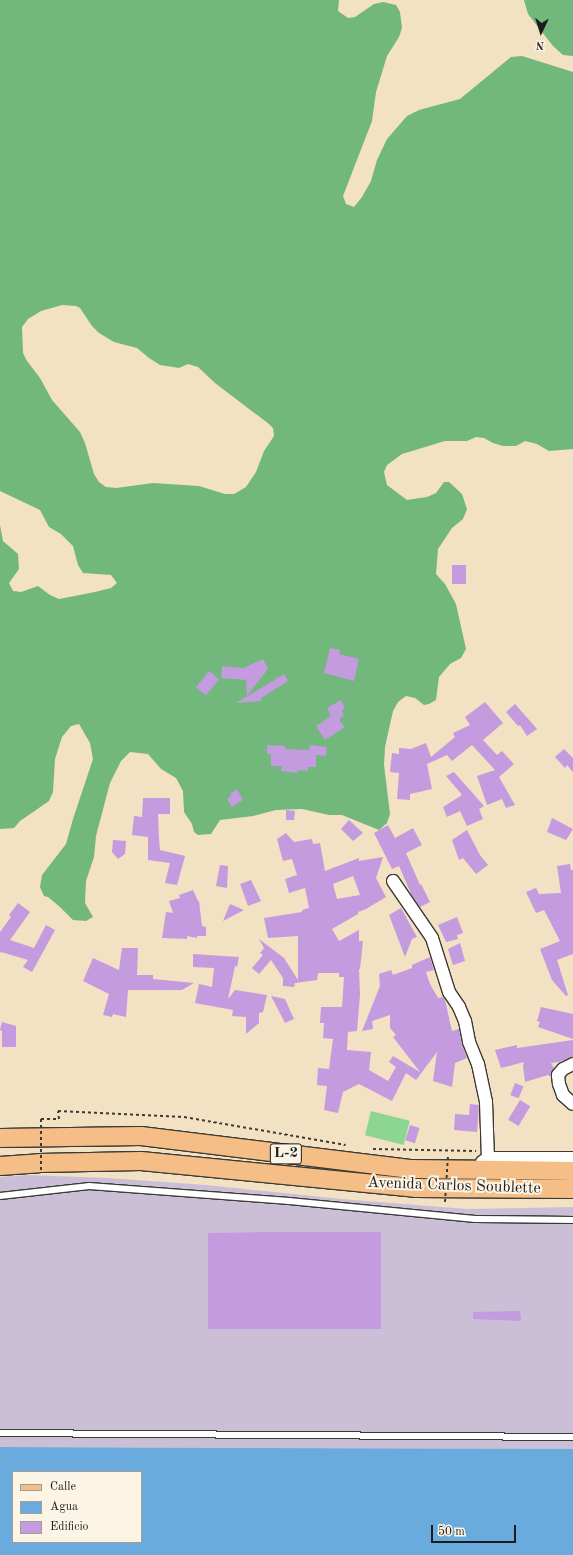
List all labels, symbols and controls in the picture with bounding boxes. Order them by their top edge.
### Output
north arrow [521,12,561,52]
text: N [536,39,545,50]
road number: L-2 [269,1141,303,1167]
street label: Avenida Carlos Soublette [367,1173,541,1199]
legend [12,1471,142,1543]
text: Calle [50,1481,76,1493]
text: Agua [50,1501,78,1513]
scale bar [433,1517,518,1543]
text: Edificio [50,1521,89,1533]
text: 50 m [438,1526,465,1538]

